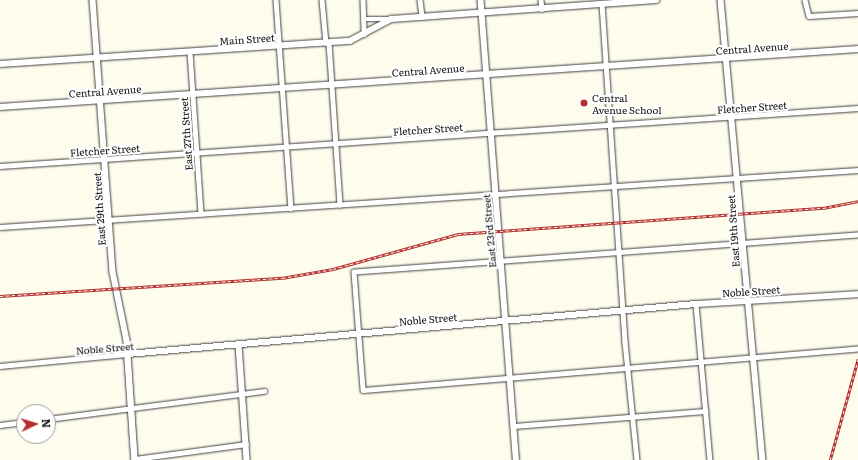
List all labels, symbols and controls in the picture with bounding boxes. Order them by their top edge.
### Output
street label: Main Street [219,31,275,47]
street label: Central Avenue [715,39,789,57]
street label: Central Avenue [391,61,465,79]
street label: Central Avenue [68,82,142,100]
place label: Central Avenue School [592,91,661,114]
street label: East 27th Street [177,97,195,171]
marker: Central Avenue School [579,98,589,108]
street label: Fletcher Street [717,99,787,115]
street label: Fletcher Street [393,121,463,137]
street label: Fletcher Street [70,142,140,158]
street label: East 29th Street [90,172,108,246]
street label: East 23rd Street [480,194,498,268]
street label: East 19th Street [724,194,742,268]
street label: Noble Street [721,283,781,299]
street label: Noble Street [398,310,458,328]
street label: Noble Street [75,339,135,357]
north arrow [16,404,56,444]
text: N [39,418,55,428]

